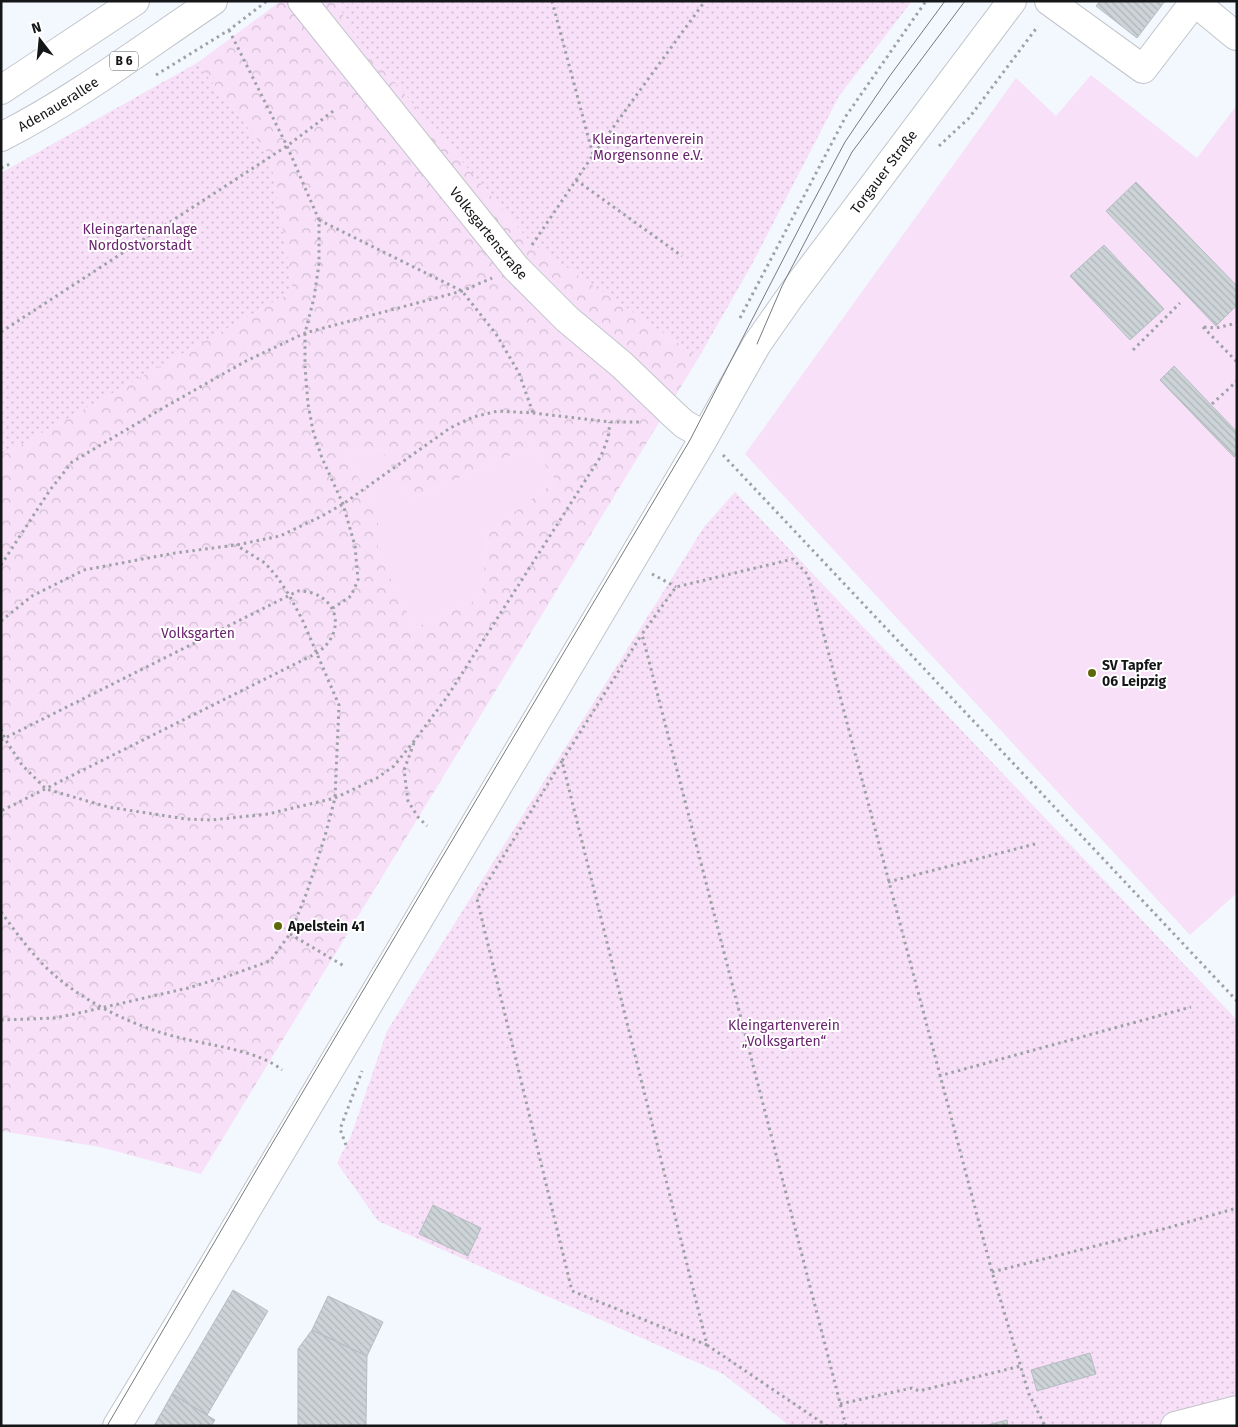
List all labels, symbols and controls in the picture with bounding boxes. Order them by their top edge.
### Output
north arrow [15,15,65,65]
text: N [30,19,43,37]
road number: B 6 [110,51,138,70]
street label: Adenauerallee [15,73,102,135]
street label: Torgauer Straße [847,127,921,217]
park label: Kleingartenverein Morgensonne e.V. [592,131,704,164]
street label: Volksgartenstraße [446,184,531,284]
park label: Kleingartenanlage Nordostvorstadt [83,221,197,254]
park label: Volksgarten [161,625,235,642]
place label: SV Tapfer 06 Leipzig [1102,657,1167,690]
marker: SV Tapfer 06 Leipzig [1086,667,1098,679]
place label: Apelstein 41 [287,918,365,935]
marker: Apelstein 41 [272,920,284,932]
park label: Kleingartenverein „Volksgarten“ [728,1017,840,1050]

